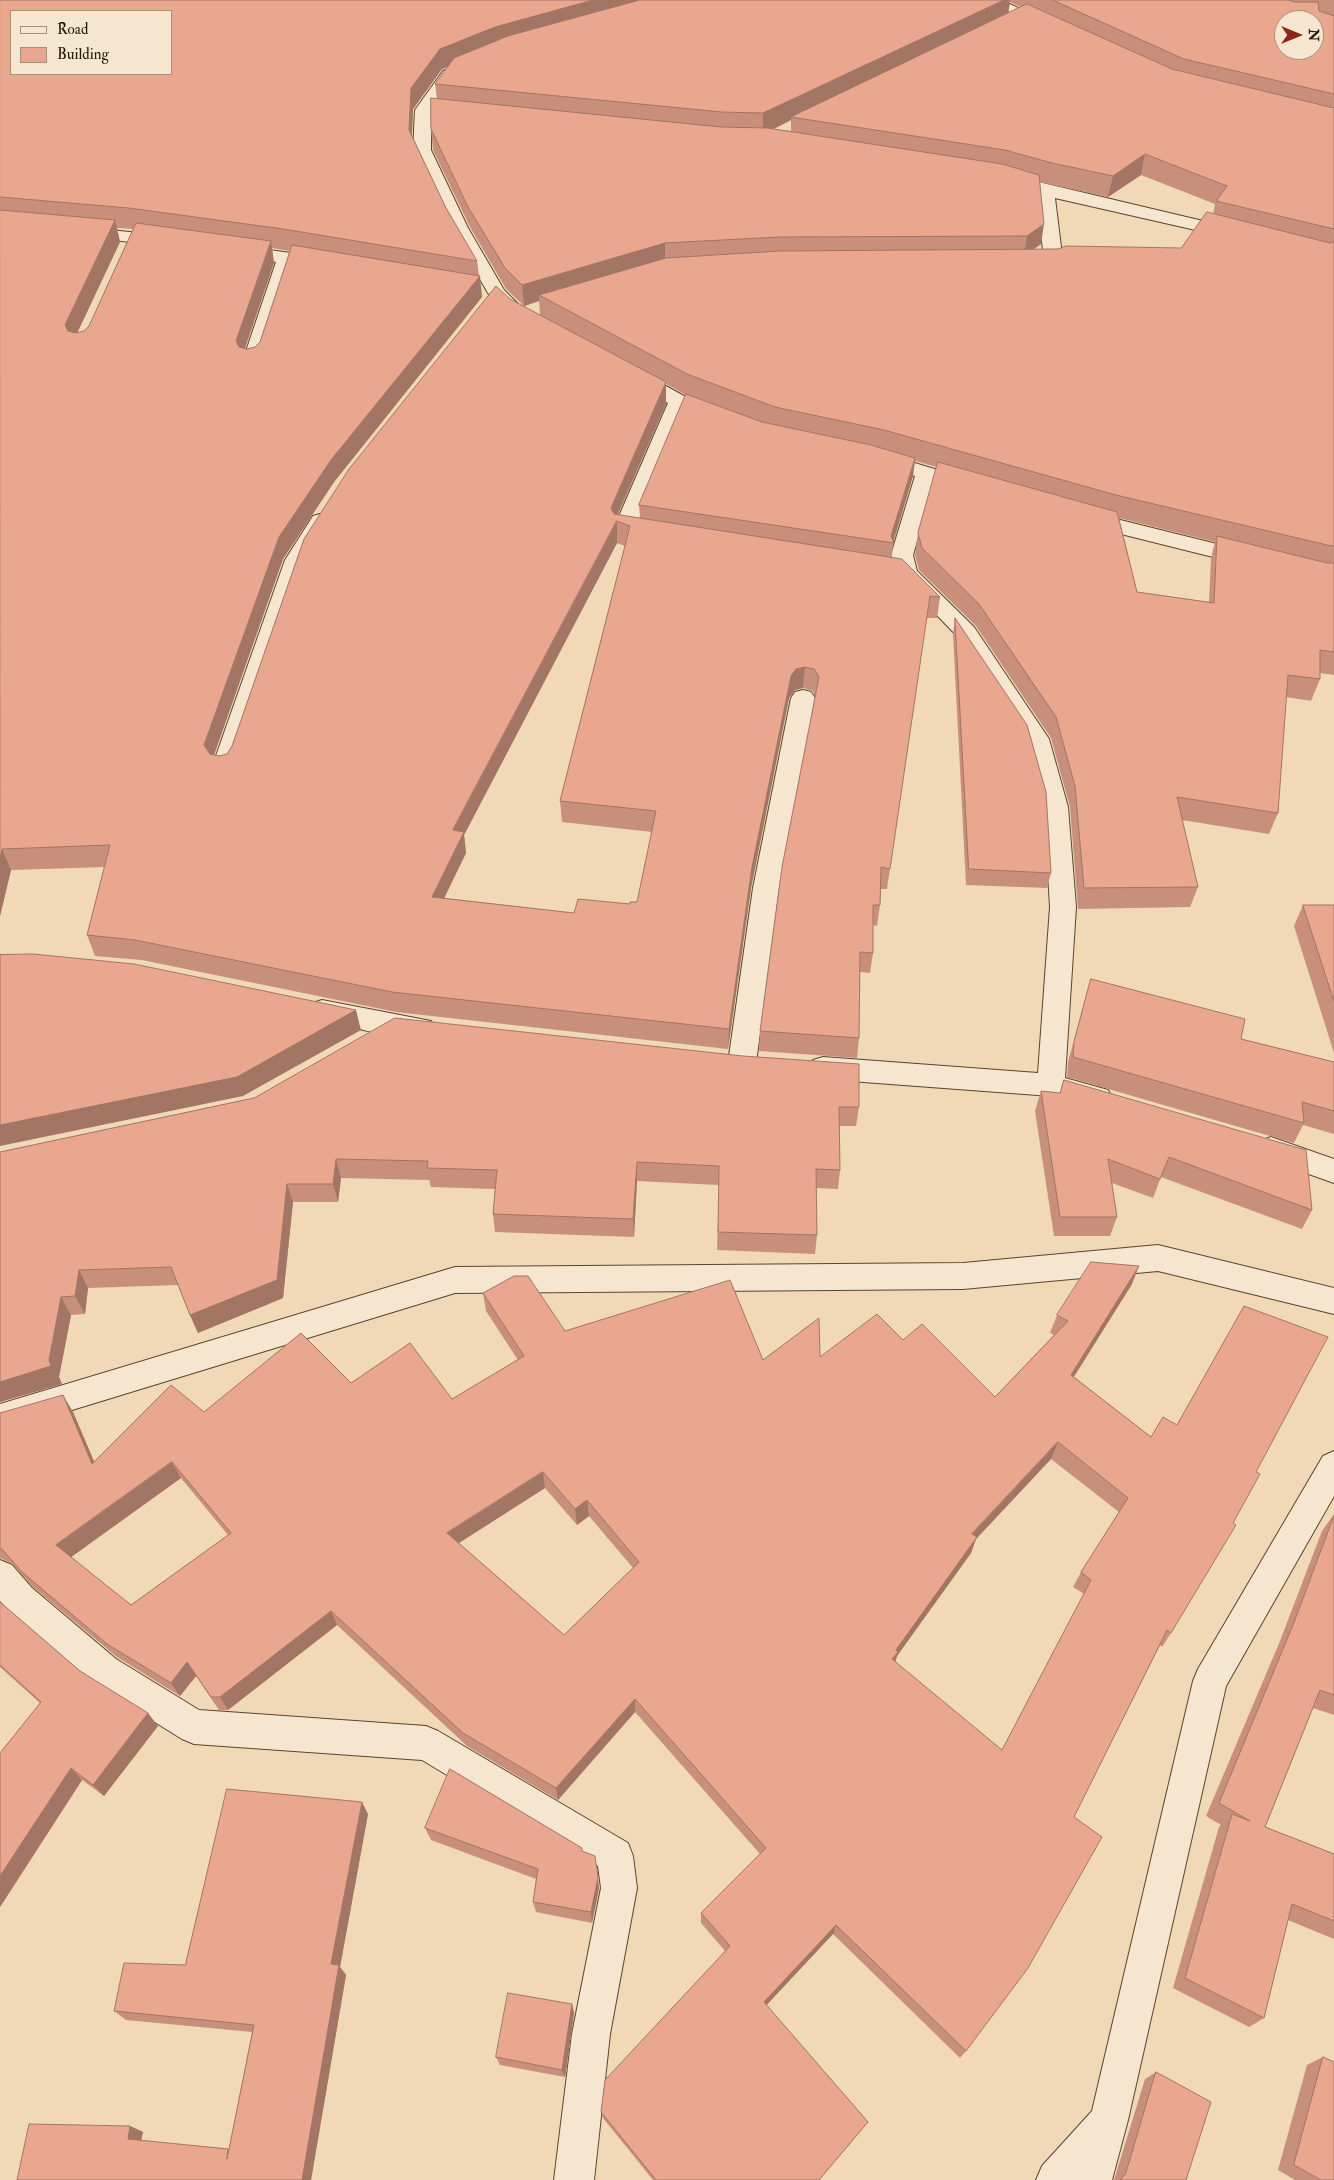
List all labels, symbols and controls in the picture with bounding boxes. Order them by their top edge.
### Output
legend [10,10,172,75]
north arrow [1274,10,1324,60]
text: Road [57,20,88,39]
text: N [1305,29,1322,41]
text: Building [57,45,109,64]

